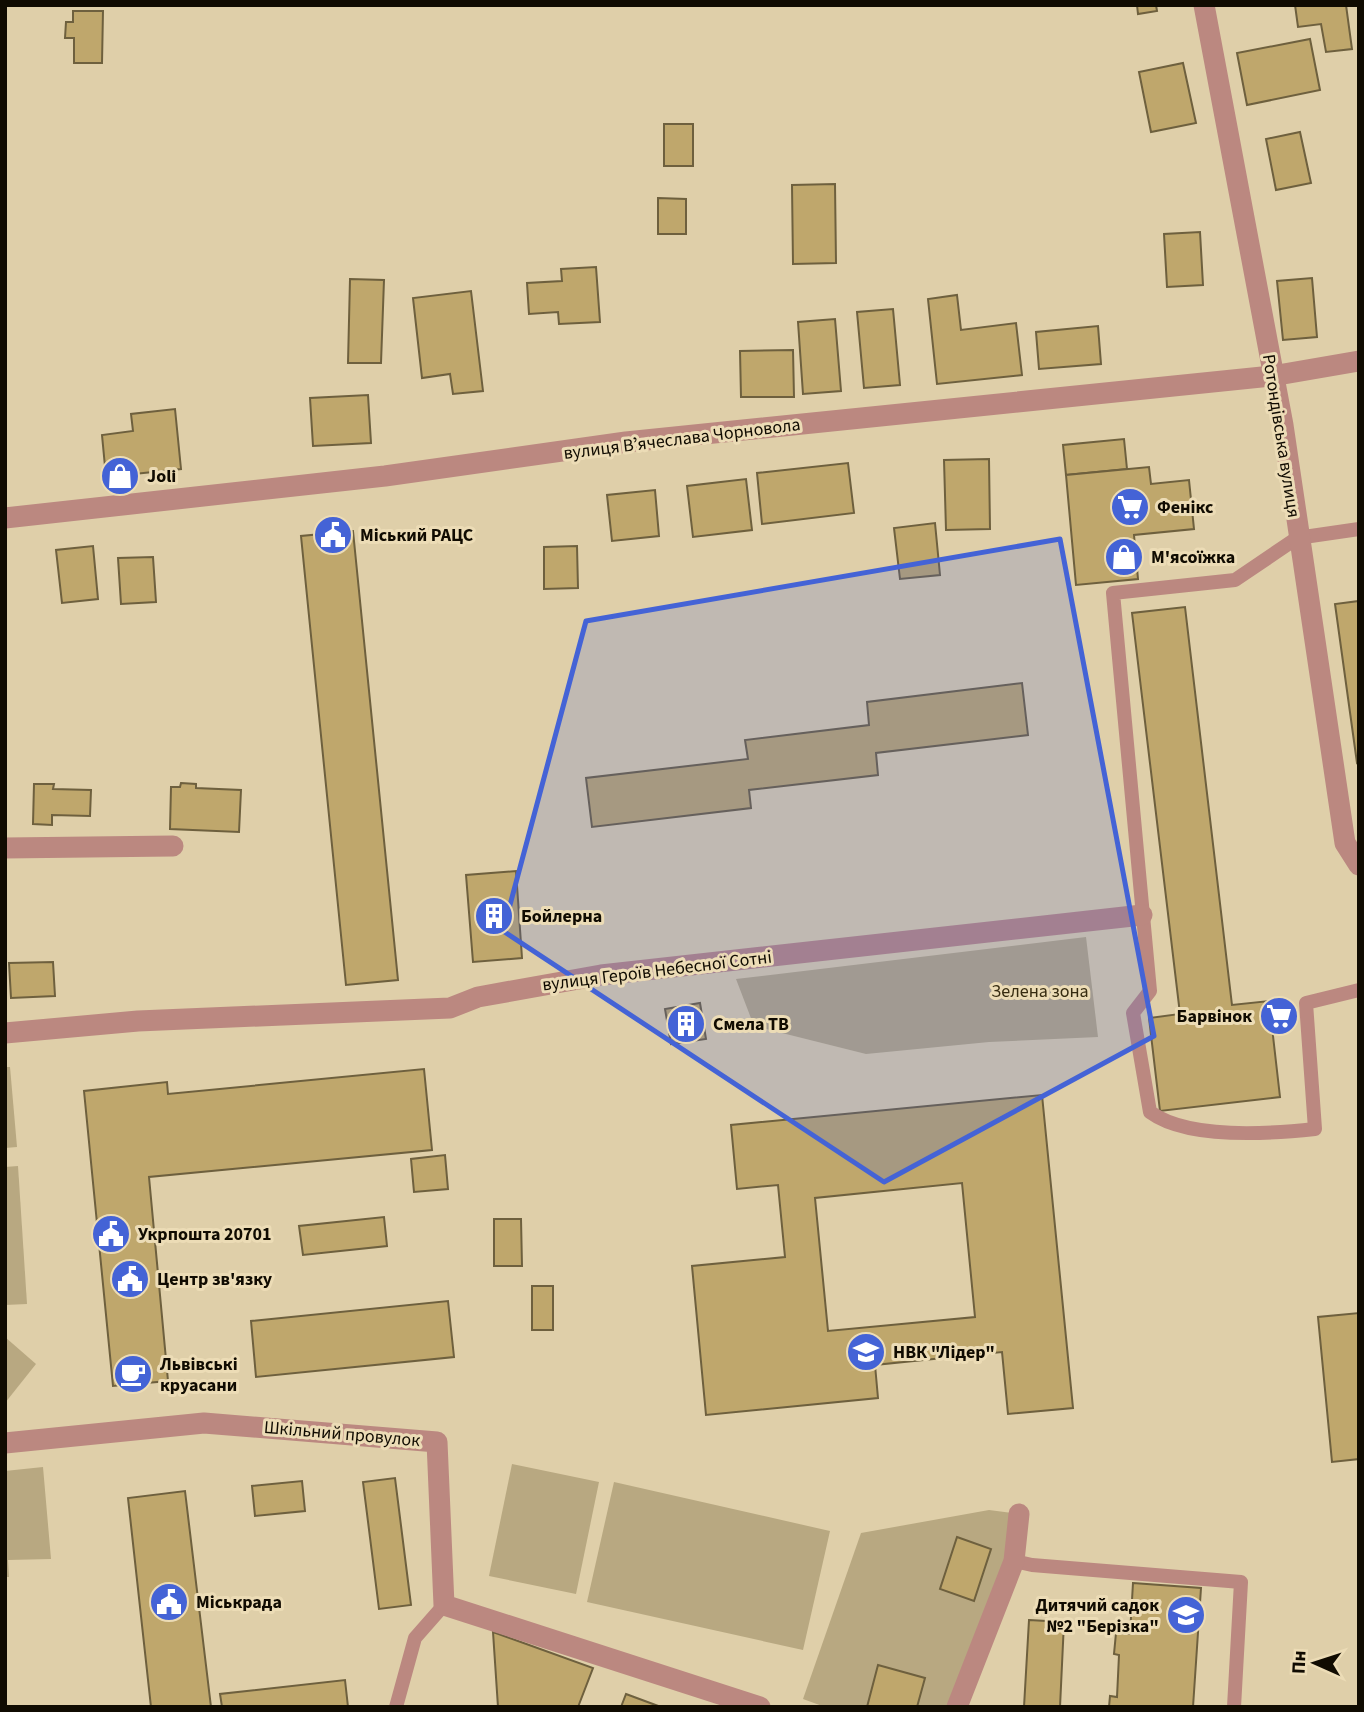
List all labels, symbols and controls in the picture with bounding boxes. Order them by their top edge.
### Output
street label: Ротондівська вулиця [1256,352,1306,520]
street label: вулиця Вʼячеслава Чорновола [562,412,802,466]
shop icon: Joli [99,455,141,497]
place label: Joli [147,464,176,489]
supermarket icon: Фенікс [1109,486,1151,528]
place label: Фенікс [1157,495,1214,520]
public building icon: Міський РАЦС [312,514,354,556]
place label: Міський РАЦС [360,523,474,548]
shop icon: М'ясоїжка [1103,536,1145,578]
place label: М'ясоїжка [1151,545,1235,570]
building icon: Бойлерна [473,895,515,937]
place label: Бойлерна [521,904,602,929]
street label: вулиця Героїв Небесної Сотні [541,945,773,997]
park label: Зелена зона [991,979,1089,1004]
supermarket icon: Барвінок [1258,995,1300,1037]
building icon: Смела ТВ [665,1003,707,1045]
place label: Барвінок [1177,1004,1252,1029]
place label: Смела ТВ [713,1012,789,1037]
public building icon: Укрпошта 20701 [90,1213,132,1255]
place label: Укрпошта 20701 [138,1222,272,1247]
public building icon: Центр зв'язку [109,1258,151,1300]
place label: Центр зв'язку [157,1267,273,1292]
school or university icon: НВК "Лідер" [845,1331,887,1373]
place label: НВК "Лідер" [893,1340,995,1365]
place label: Львівські круасани [159,1352,238,1398]
cafe icon: Львівські круасани [112,1353,154,1395]
street label: Шкільний провулок [263,1415,421,1453]
public building icon: Міськрада [148,1581,190,1623]
place label: Міськрада [196,1590,282,1615]
place label: Дитячий садок №2 "Берізка" [1035,1593,1159,1639]
school or university icon: Дитячий садок №2 "Берізка" [1165,1594,1207,1636]
north arrow [1280,1628,1350,1698]
text: Пн [1285,1650,1314,1675]

